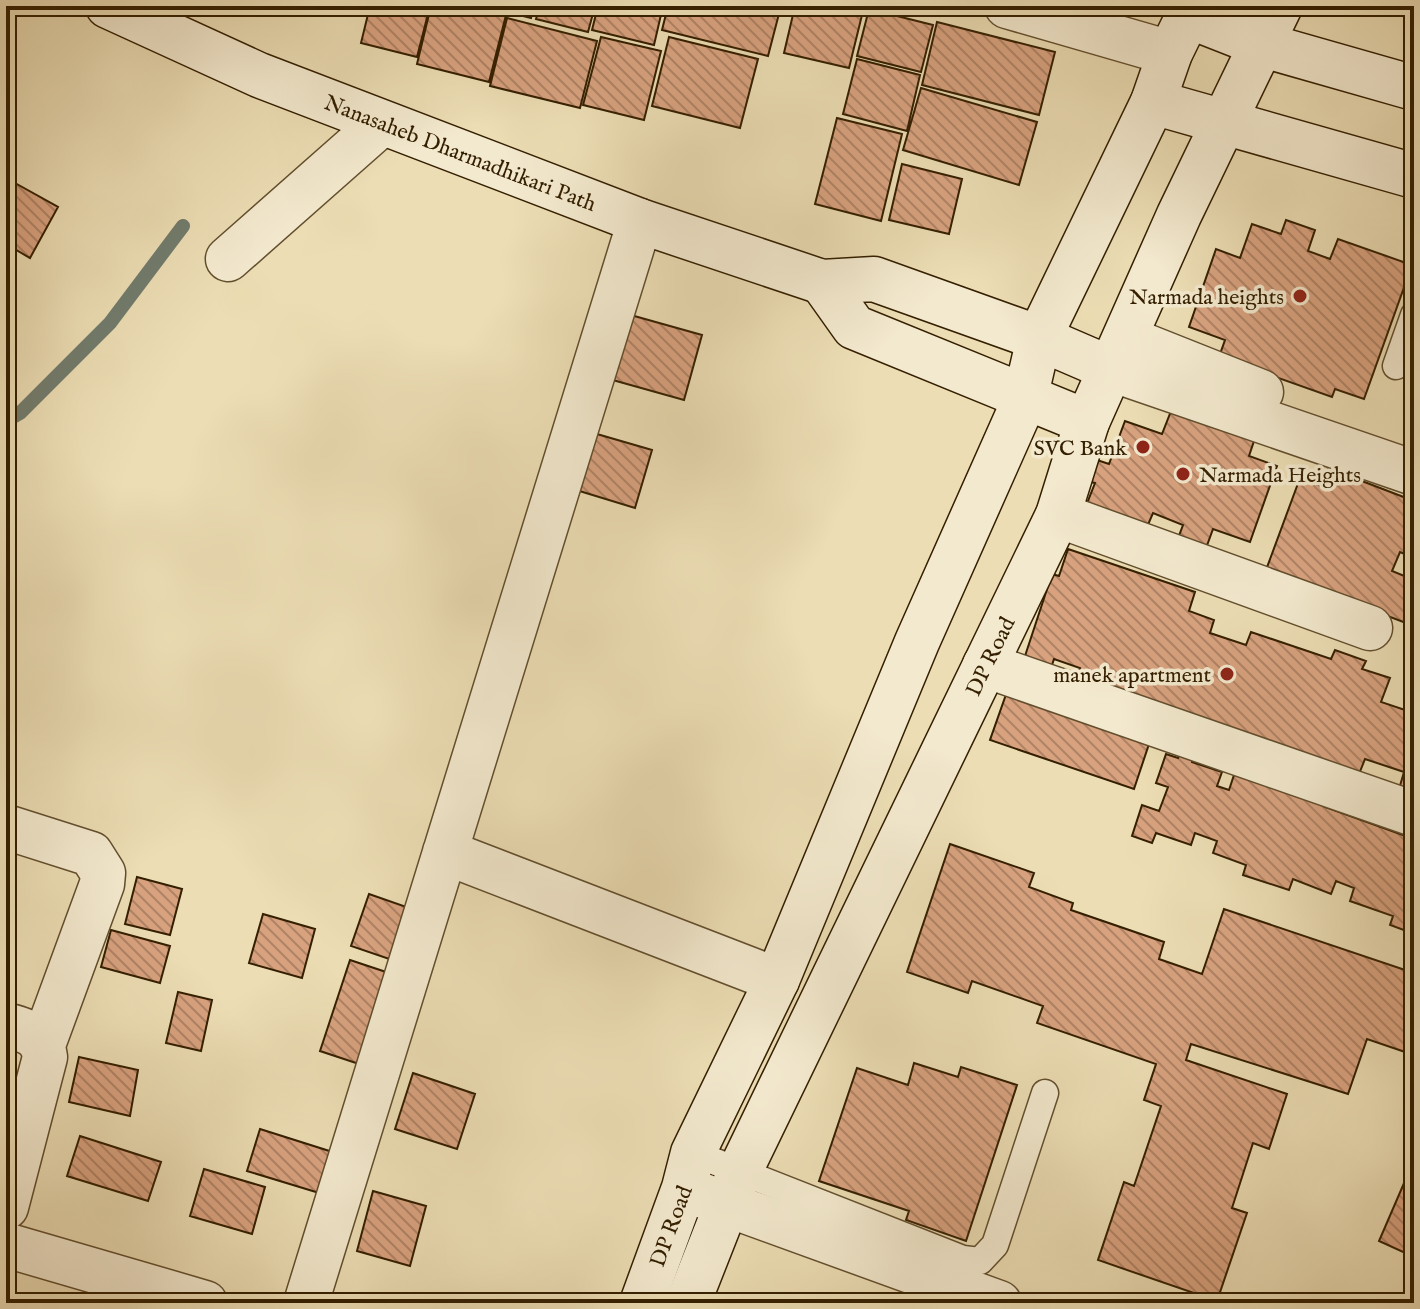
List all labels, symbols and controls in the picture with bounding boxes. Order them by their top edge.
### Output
street label: Nanasaheb Dharmadhikari Path [320,89,600,219]
place label: Narmada heights [1129,284,1284,312]
marker: Narmada heights [1291,287,1309,305]
place label: SVC Bank [1033,435,1127,463]
marker: SVC Bank [1134,438,1152,456]
place label: Narmada Heights [1199,462,1361,490]
marker: Narmada Heights [1174,465,1192,483]
street label: DP Road [960,613,1023,701]
place label: manek apartment [1053,662,1211,690]
marker: manek apartment [1218,665,1236,683]
street label: DP Road [644,1182,700,1271]

